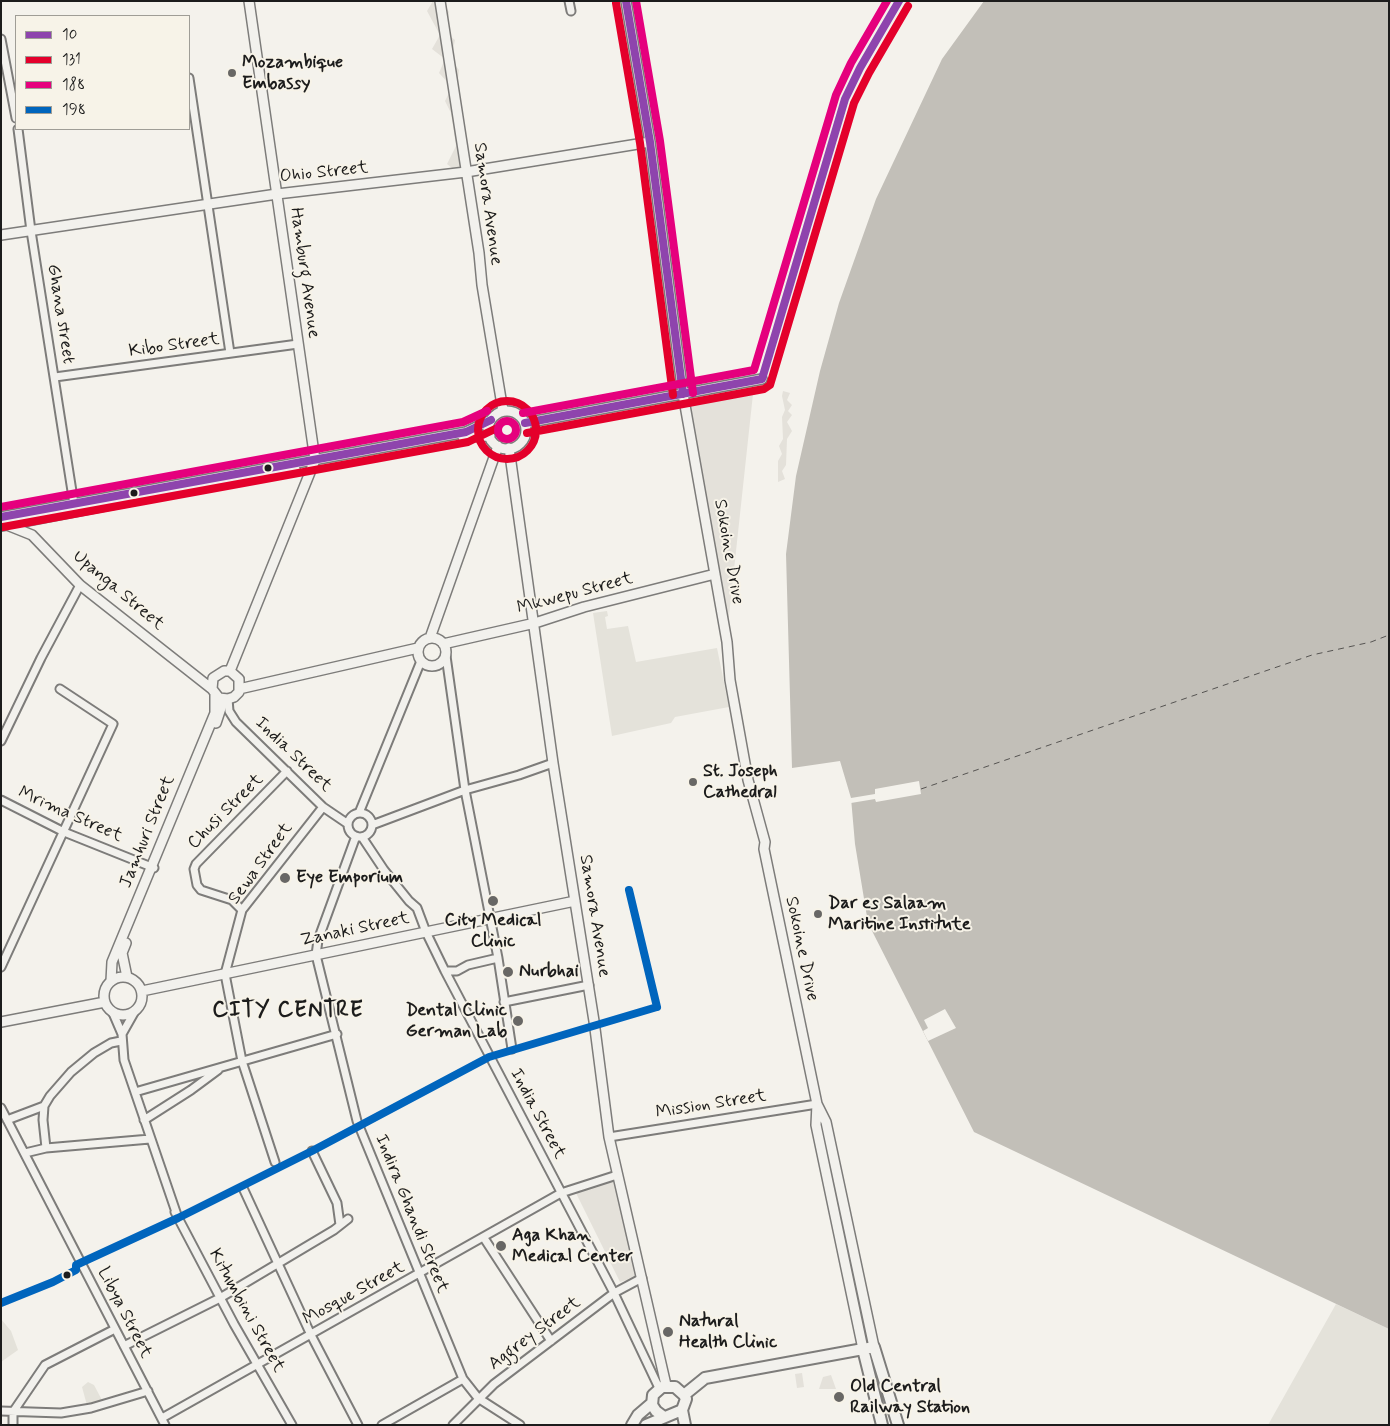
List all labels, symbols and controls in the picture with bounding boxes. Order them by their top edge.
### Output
legend [15,15,190,130]
text: 10 [62,25,77,45]
text: 131 [62,50,81,70]
place label: Mozambique Embassy [242,52,343,94]
marker: Mozambique Embassy [226,67,238,79]
text: 188 [62,75,85,95]
text: 198 [62,100,86,120]
street label: Samora Avenue [468,141,506,267]
street label: Ohio Street [279,158,369,188]
street label: Hamburg Avenue [284,206,324,340]
street label: Ghana street [41,262,79,366]
street label: Kibo Street [127,329,221,363]
unlabelled marker [263,463,273,473]
unlabelled marker [129,488,139,498]
street label: Sokoine Drive [708,498,748,606]
street label: Upanga Street [68,546,168,636]
street label: Mkwepu Street [515,568,635,620]
street label: India Street [250,713,336,797]
place label: St. Joseph Cathedral [703,761,778,804]
street label: Chusi Street [184,770,268,854]
street label: Jamhuri Street [116,773,180,891]
marker: St. Joseph Cathedral [687,776,699,788]
street label: Mrima Street [14,782,126,848]
street label: Sewa Street [224,819,298,909]
street label: Samora Avenue [574,853,614,979]
place label: Eye Emporium [296,867,403,889]
marker: Eye Emporium [278,871,292,885]
place label: Dar es Salaam Maritine Institute [828,893,971,936]
marker: City Medical Clinic [486,894,500,908]
street label: Sokoine Drive [779,895,823,1003]
street label: Zanaki Street [299,908,411,952]
marker: Dar es Salaam Maritine Institute [812,908,824,920]
place label: City Medical Clinic [444,910,542,952]
place label: Nurbhai [519,961,579,983]
marker: Nurbhai [501,965,515,979]
district label: CITY CENTRE [208,998,368,1024]
place label: Dental Clinic German Lab [406,1000,507,1042]
marker: Dental Clinic German Lab [511,1014,525,1028]
street label: India Street [504,1065,570,1163]
street label: Mission Street [654,1086,768,1124]
street label: Indira Ghandi Street [369,1132,453,1296]
place label: Aga Khan Medical Center [512,1225,633,1268]
marker: Aga Khan Medical Center [494,1239,508,1253]
street label: Kitumbini Street [203,1245,289,1377]
street label: Mosque Street [299,1257,409,1331]
street label: Libya Street [92,1264,156,1362]
unlabelled marker [62,1270,72,1280]
street label: Aggrey Street [485,1292,585,1376]
place label: Natural Health Clinic [679,1311,777,1354]
marker: Natural Health Clinic [661,1325,675,1339]
place label: Old Central Railway Station [850,1376,970,1418]
marker: Old Central Railway Station [832,1390,846,1404]

